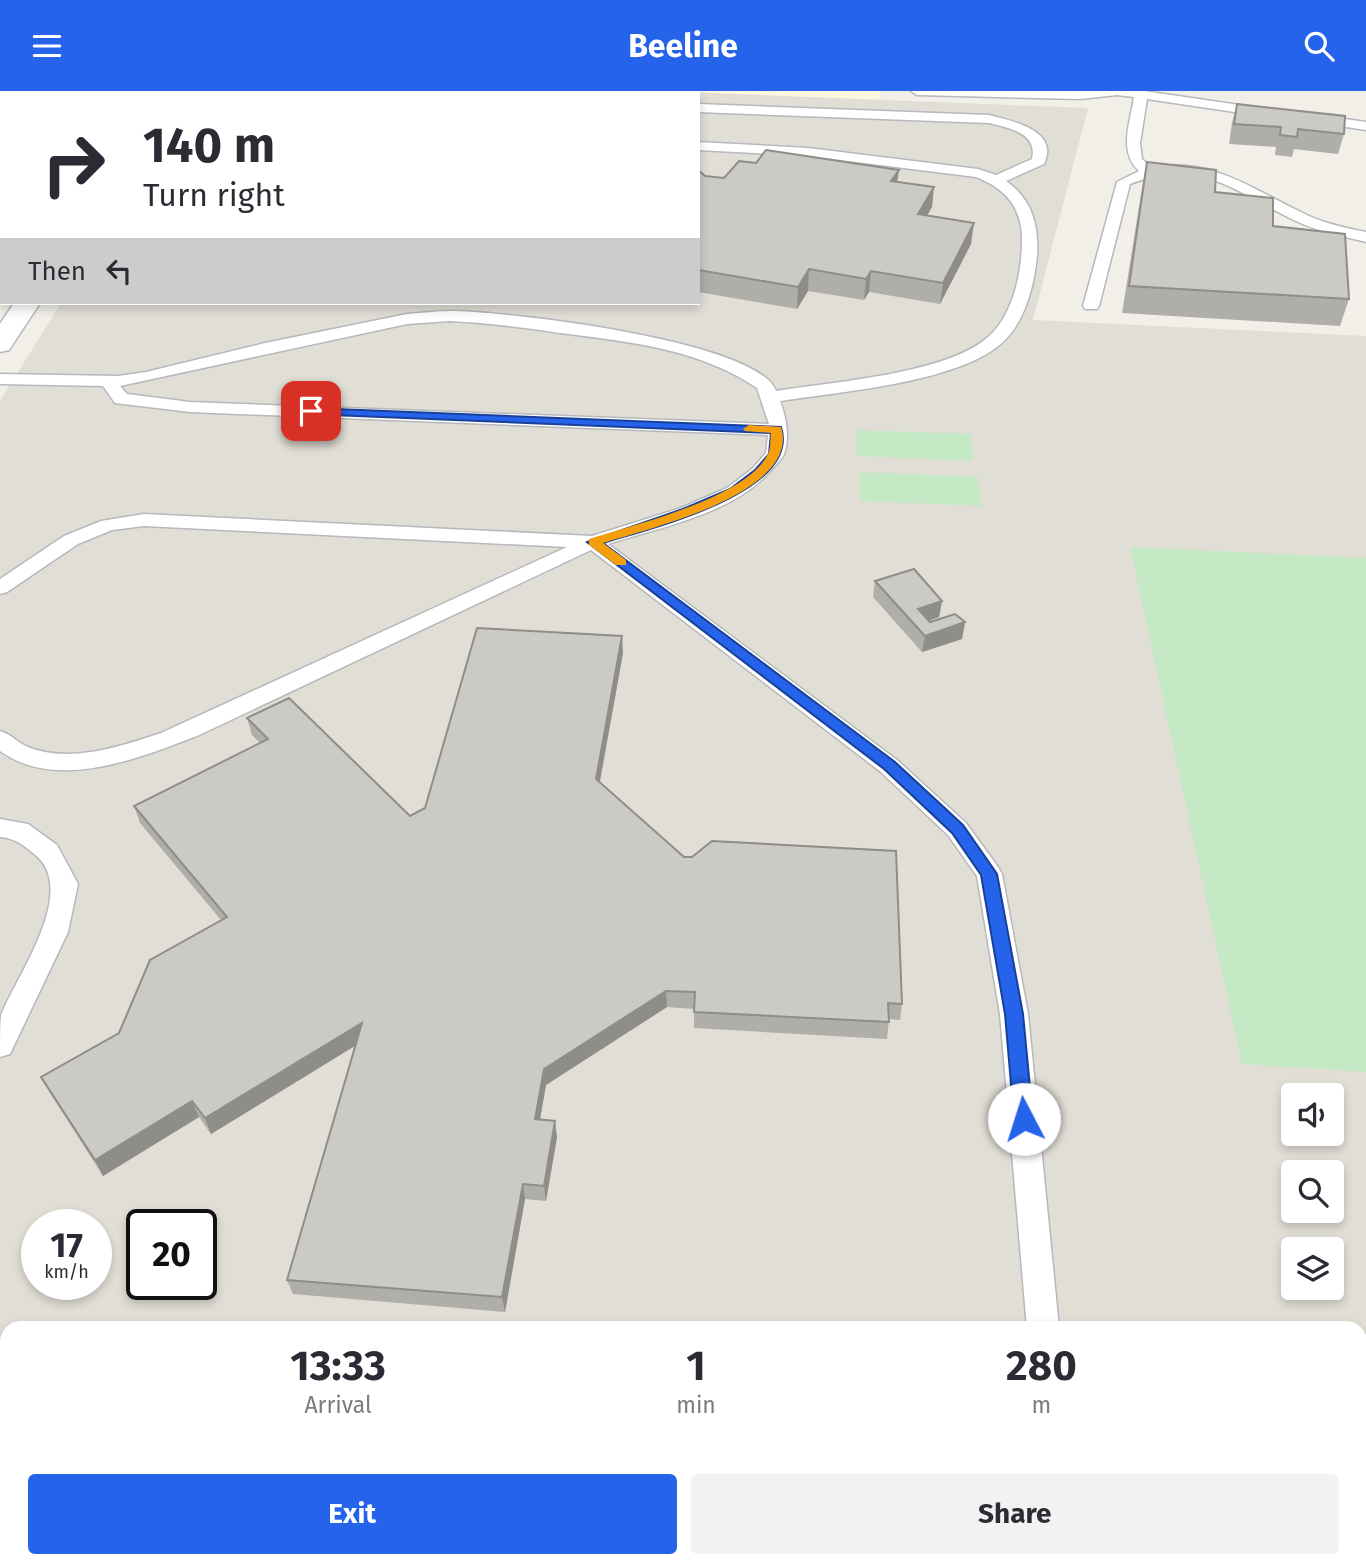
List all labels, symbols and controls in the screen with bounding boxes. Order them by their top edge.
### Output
icon: menu [28,27,66,65]
text: Beeline [628,27,738,65]
icon: search [1300,27,1338,65]
text: 140 m [143,116,275,175]
icon: right [28,119,119,210]
text: Turn right [143,176,285,214]
icon: left [100,252,138,290]
text: Then [28,256,86,287]
pin [281,381,341,441]
icon: arrive [292,392,330,430]
position arrow [987,1082,1061,1156]
map controls [1281,1083,1344,1300]
button: sound [1281,1083,1344,1146]
button: search [1281,1160,1344,1223]
speed limit sign: 20 [126,1209,217,1300]
text: 17 [50,1224,83,1266]
button: layers [1281,1237,1344,1300]
text: km/h [44,1261,89,1283]
text: 13:33 [290,1341,386,1391]
text: 1 [686,1341,706,1391]
text: 280 [1006,1341,1077,1391]
text: Arrival [304,1391,372,1419]
text: min [676,1391,716,1419]
text: m [1032,1391,1051,1419]
button: Exit [28,1474,677,1554]
button: Share [691,1474,1339,1554]

